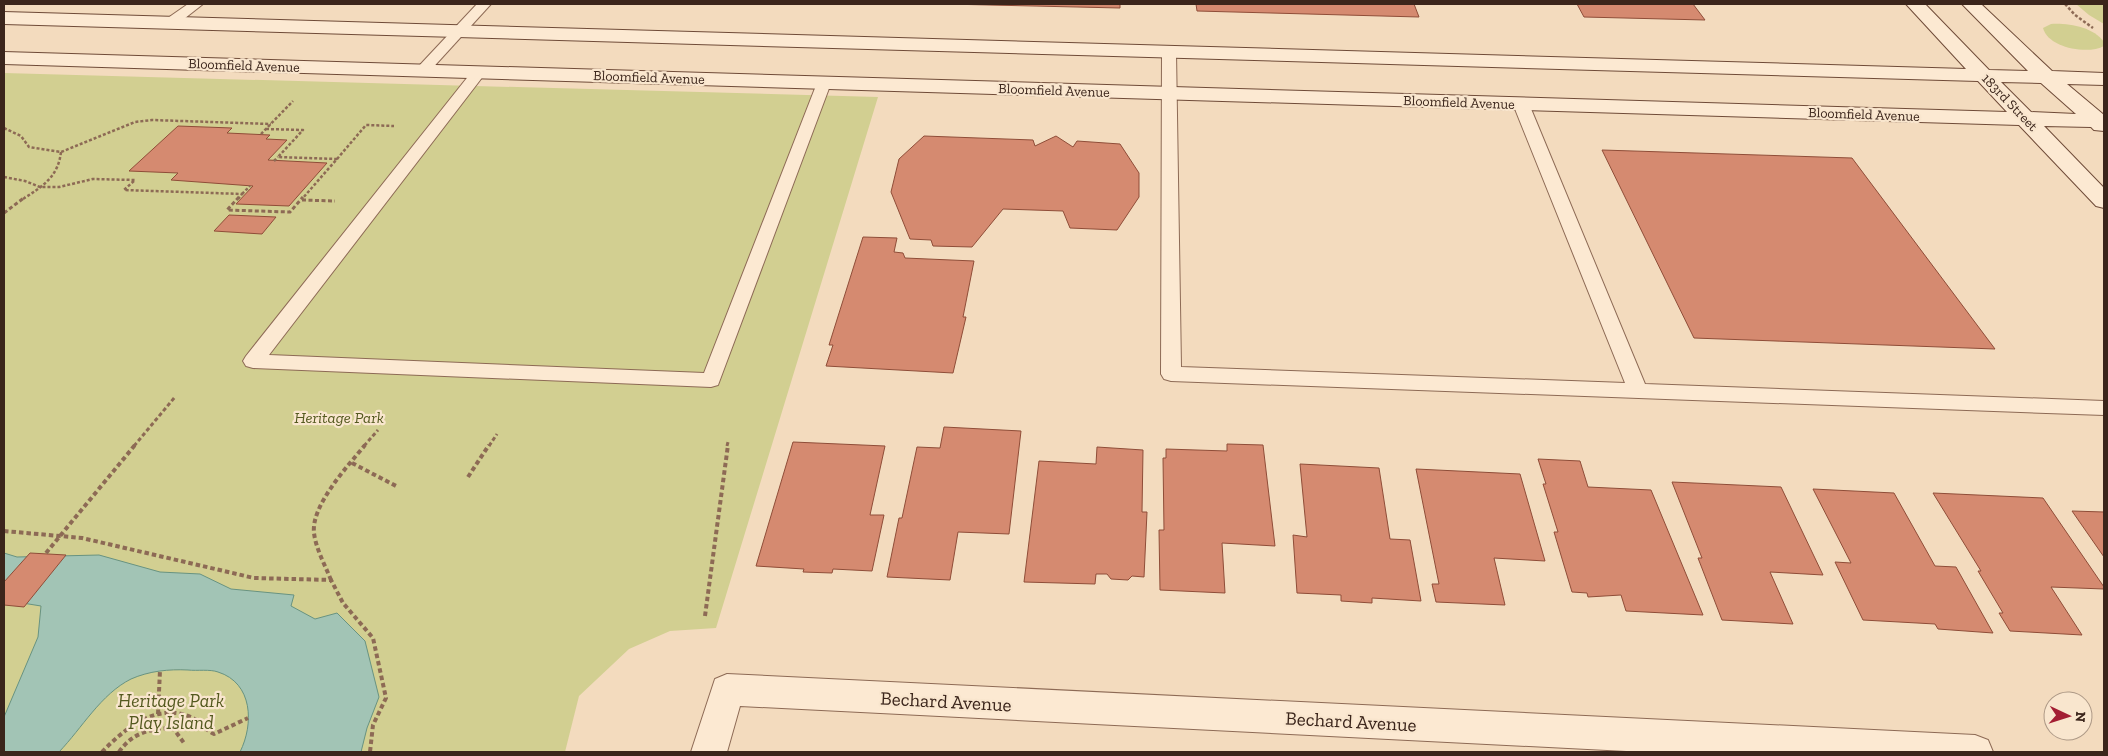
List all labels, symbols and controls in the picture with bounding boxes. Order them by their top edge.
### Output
street label: Bloomfield Avenue [188,55,300,76]
street label: Bloomfield Avenue [593,67,705,88]
street label: 183rd Street [1978,70,2042,135]
street label: Bloomfield Avenue [998,80,1110,101]
street label: Bloomfield Avenue [1403,92,1515,113]
street label: Bloomfield Avenue [1808,104,1920,125]
park label: Heritage Park [294,408,384,427]
street label: Bechard Avenue [880,687,1012,716]
park label: Heritage Park Play Island [118,689,224,734]
north arrow [2043,691,2093,741]
street label: Bechard Avenue [1285,707,1417,736]
text: N [2072,711,2089,723]

